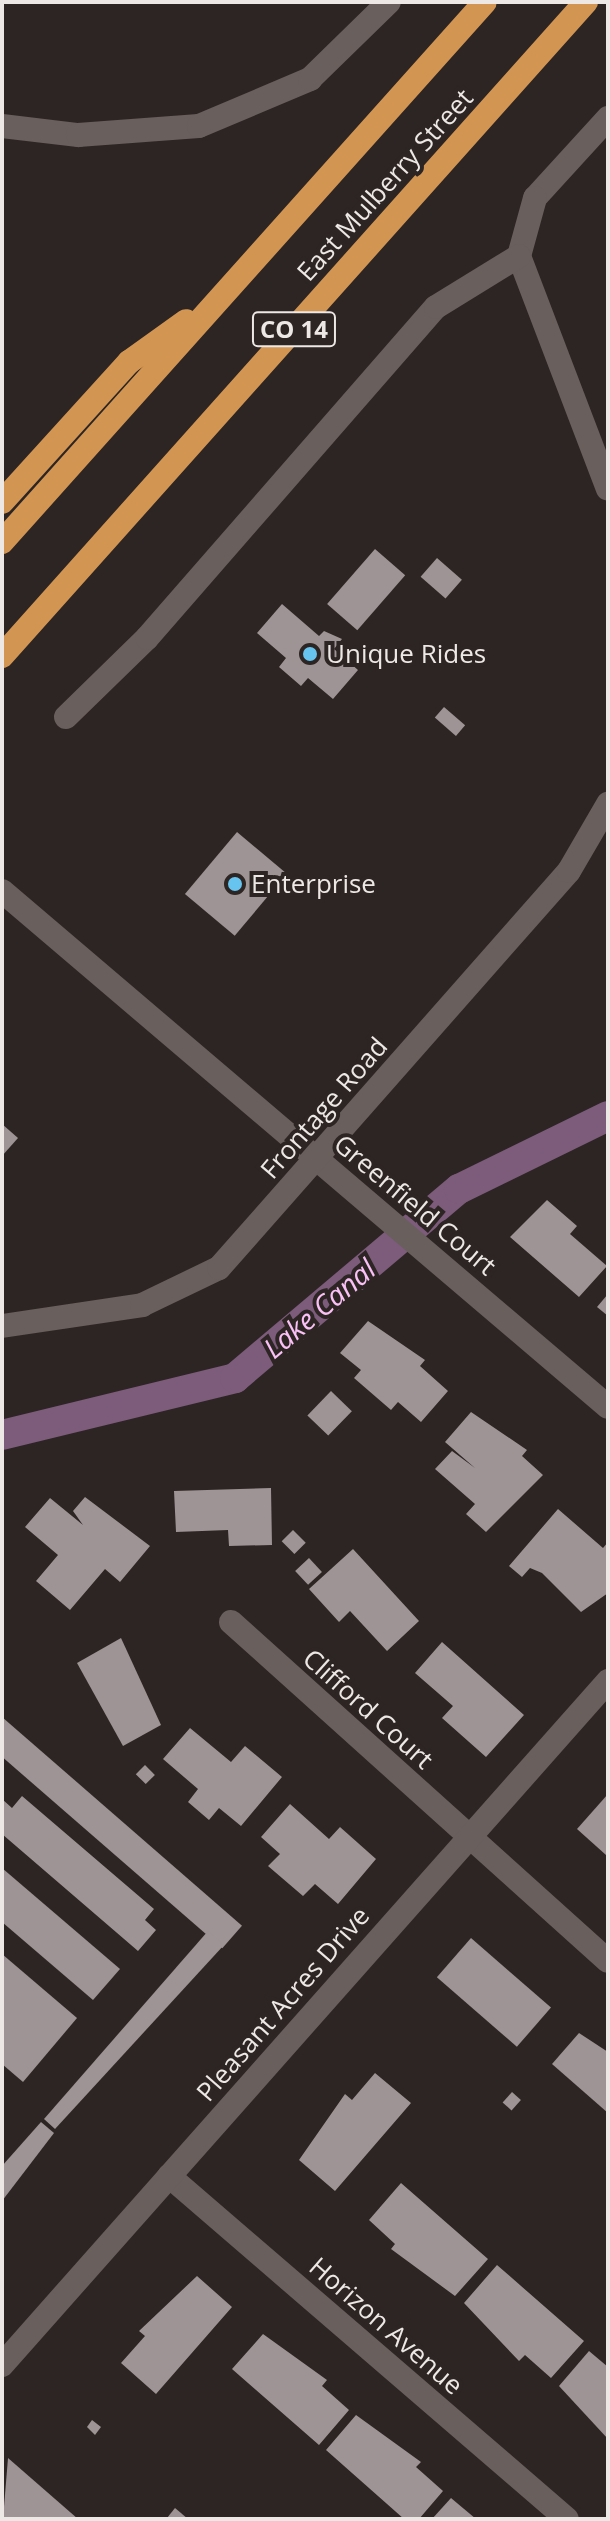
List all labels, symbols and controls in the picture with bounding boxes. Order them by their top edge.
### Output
street label: East Mulberry Street [291,83,479,287]
road number: CO 14 [250,309,338,349]
place label: Unique Rides [326,638,486,670]
marker: Unique Rides [301,645,319,663]
place label: Enterprise [251,868,376,900]
marker: Enterprise [226,875,244,893]
street label: Frontage Road [254,1031,394,1185]
street label: Greenfield Court [328,1128,502,1282]
water label: Lake Canal [256,1252,382,1364]
street label: Clifford Court [297,1643,439,1775]
street label: Pleasant Acres Drive [190,1901,376,2107]
street label: Horizon Avenue [303,2251,469,2401]

